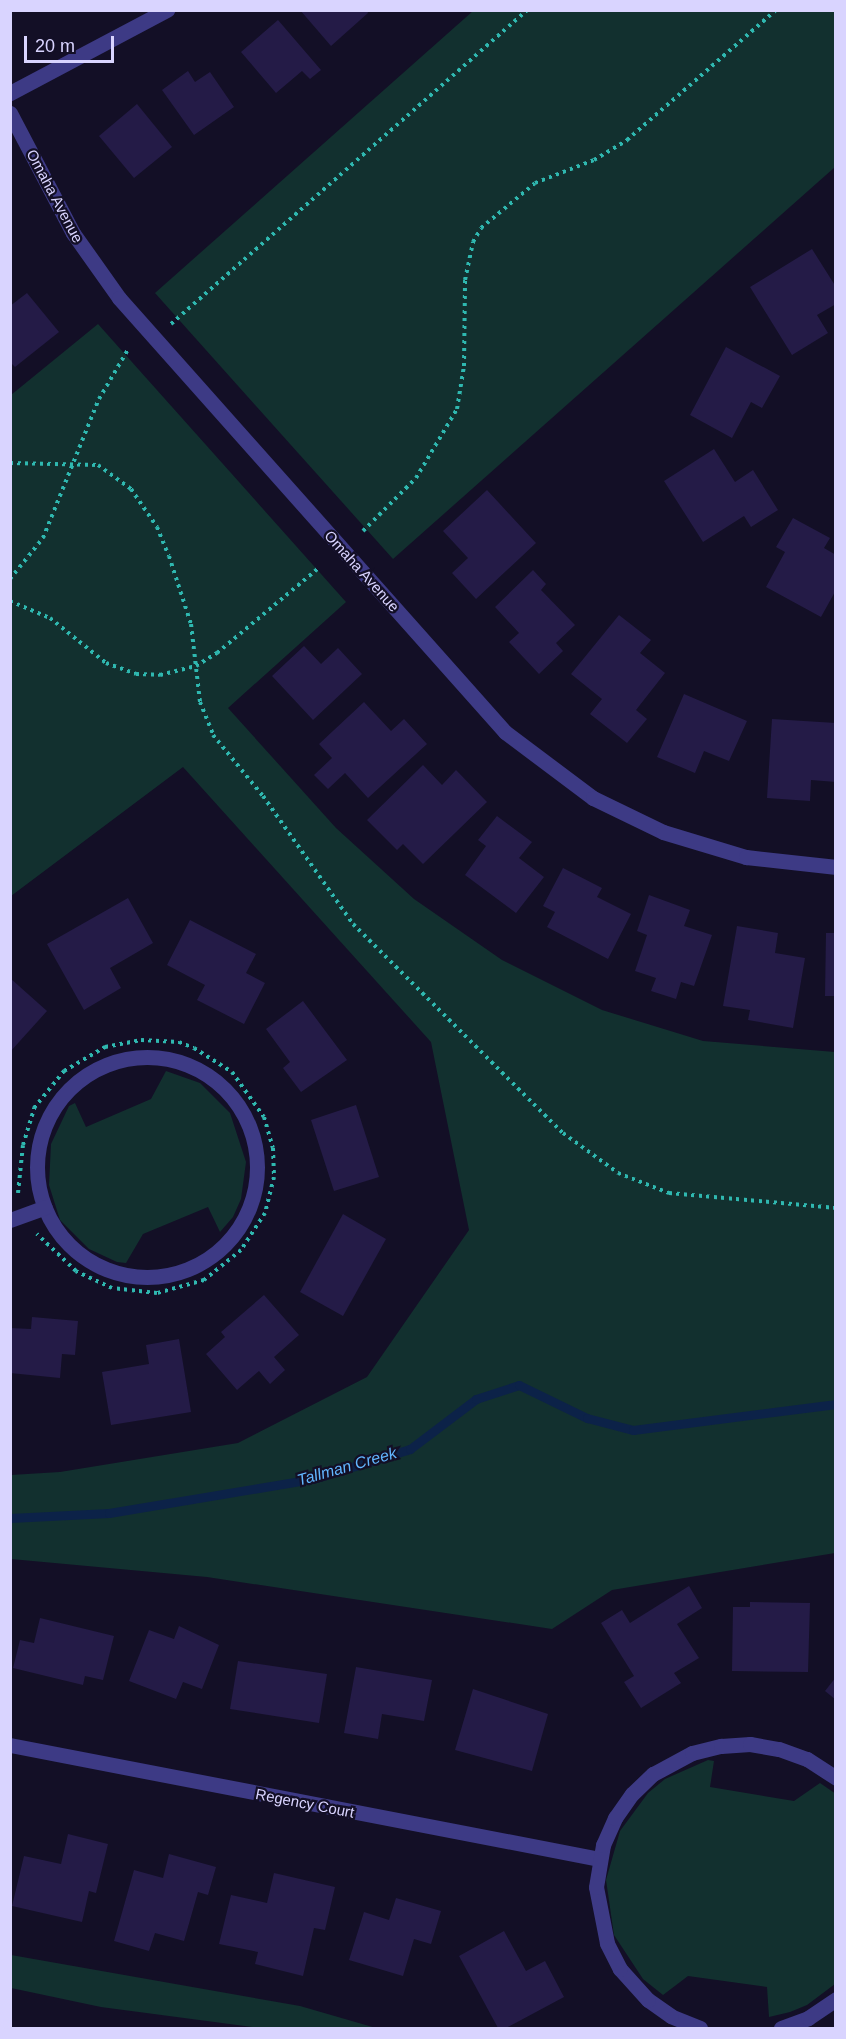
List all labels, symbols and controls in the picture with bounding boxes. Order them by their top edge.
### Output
scale bar [27,24,117,62]
text: 20 m [35,36,75,56]
street label: Omaha Avenue [23,146,87,246]
street label: Omaha Avenue [321,526,403,616]
water label: Tallman Creek [295,1444,399,1490]
street label: Regency Court [254,1785,356,1821]

